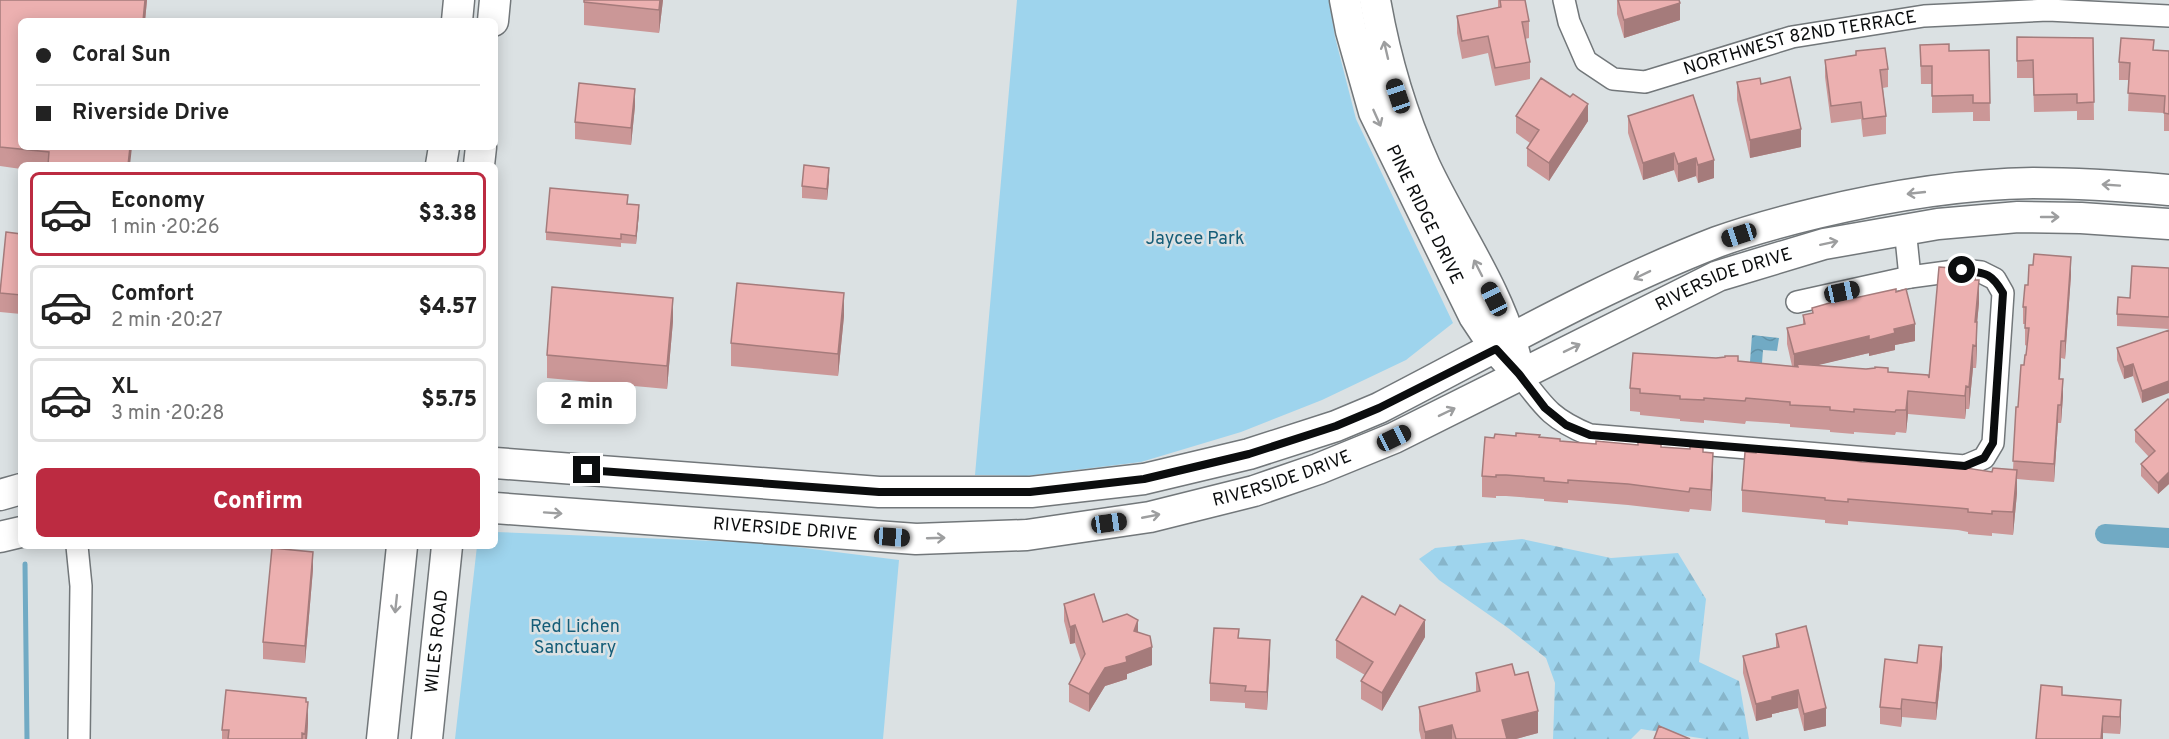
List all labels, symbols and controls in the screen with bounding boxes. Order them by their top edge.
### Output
street label: NORTHWEST 82ND TERRACE [1681,6,1918,81]
one-way arrow [1380,41,1392,60]
text: Coral Sun [72,42,171,69]
car [1384,76,1412,116]
text: Riverside Drive [72,100,229,127]
one-way arrow [1372,109,1384,127]
street label: PINE RIDGE DRIVE [1380,141,1468,288]
one-way arrow [2101,179,2121,190]
icon: car [39,187,93,241]
text: Economy [111,188,205,215]
one-way arrow [1907,188,1927,199]
text: $3.38 [418,201,477,228]
one-way arrow [2039,211,2059,223]
text: 1 min · 20:26 [111,215,220,241]
car [1719,221,1759,249]
park label: Jaycee Park [1146,228,1244,251]
one-way arrow [1819,237,1838,248]
street label: RIVERSIDE DRIVE [1652,243,1795,317]
route start [1948,256,1975,283]
one-way arrow [1472,259,1483,277]
one-way arrow [1633,269,1651,281]
car [1478,279,1510,319]
car [1823,279,1861,305]
icon: car [39,280,93,334]
text: Comfort [111,281,194,308]
text: $4.57 [419,294,477,321]
text: 2 min · 20:27 [111,308,223,334]
one-way arrow [1562,342,1580,354]
icon: car [39,373,93,427]
text: XL [111,374,138,401]
callout: 2 min [538,383,636,425]
text: $5.75 [421,387,477,414]
text: 2 min [560,390,613,416]
text: 3 min · 20:28 [111,401,224,427]
one-way arrow [1437,406,1455,417]
car [1374,422,1414,454]
street label: RIVERSIDE DRIVE [1210,445,1355,512]
route end [573,456,600,483]
button: Confirm [36,468,480,537]
one-way arrow [543,507,563,518]
one-way arrow [1141,510,1160,521]
car [1090,512,1128,534]
street label: RIVERSIDE DRIVE [712,513,858,546]
car [873,527,911,547]
one-way arrow [926,532,946,544]
street label: WILES ROAD [420,589,454,695]
one-way arrow [390,594,401,614]
park label: Red Lichen Sanctuary [530,616,620,660]

